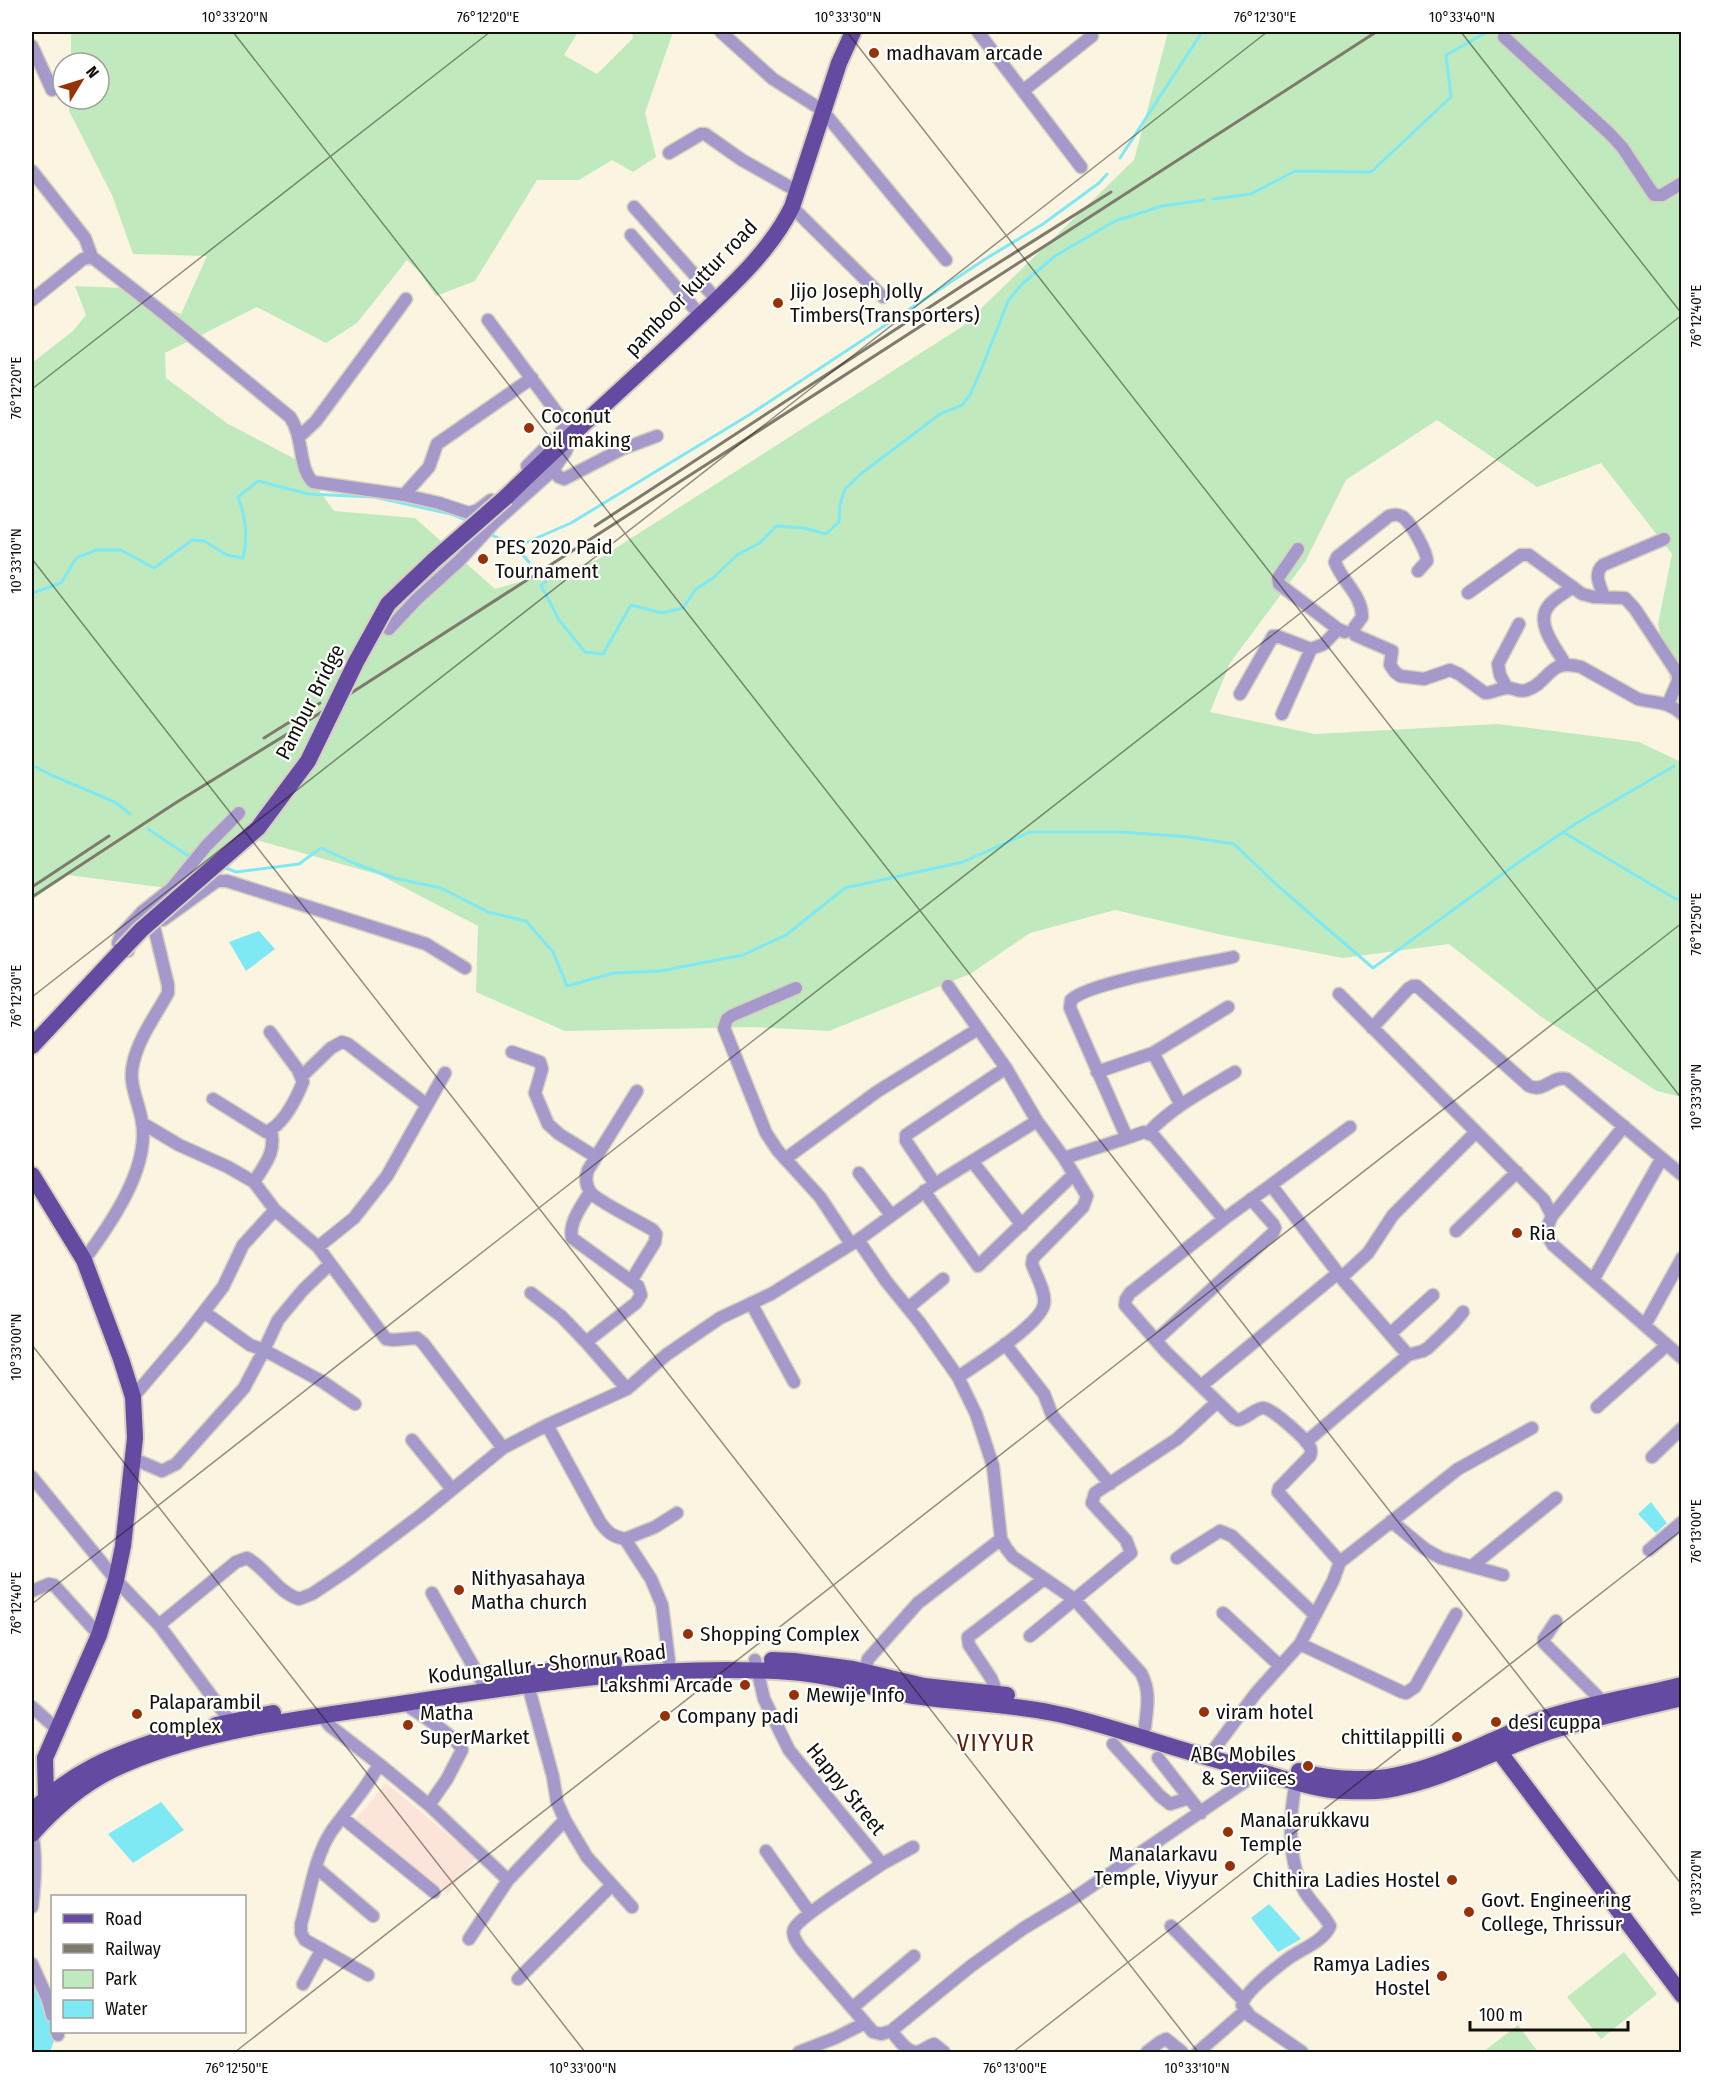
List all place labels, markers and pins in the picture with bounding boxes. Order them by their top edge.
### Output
place label: madhavam arcade [886,40,1043,66]
marker: madhavam arcade [867,46,881,60]
place label: Jijo Joseph Jolly Timbers(Transporters) [790,278,980,328]
marker: Jijo Joseph Jolly Timbers(Transporters) [771,296,785,310]
place label: Coconut oil making [541,403,630,453]
marker: Coconut oil making [522,421,536,435]
place label: PES 2020 Paid Tournament [495,534,613,584]
marker: PES 2020 Paid Tournament [476,552,490,566]
place label: Ria [1529,1220,1556,1246]
marker: Ria [1510,1226,1524,1240]
place label: Nithyasahaya Matha church [471,1565,587,1615]
marker: Nithyasahaya Matha church [452,1583,466,1597]
place label: Shopping Complex [700,1621,860,1647]
marker: Shopping Complex [681,1627,695,1641]
place label: Lakshmi Arcade [599,1672,733,1698]
marker: Lakshmi Arcade [738,1678,752,1692]
place label: Mewije Info [806,1682,905,1708]
marker: Mewije Info [787,1688,801,1702]
place label: Palaparambil complex [149,1689,262,1739]
place label: viram hotel [1216,1699,1314,1725]
place label: Matha SuperMarket [420,1700,530,1750]
place label: Company padi [677,1703,799,1729]
marker: viram hotel [1197,1705,1211,1719]
marker: Palaparambil complex [130,1707,144,1721]
marker: Company padi [658,1709,672,1723]
place label: desi cuppa [1508,1709,1601,1735]
marker: desi cuppa [1489,1715,1503,1729]
marker: Matha SuperMarket [401,1718,415,1732]
place label: chittilappilli [1341,1724,1445,1750]
marker: chittilappilli [1450,1730,1464,1744]
place label: ABC Mobiles & Serviices [1191,1741,1296,1791]
marker: ABC Mobiles & Serviices [1301,1759,1315,1773]
place label: Manalarukkavu Temple [1240,1807,1370,1857]
marker: Manalarukkavu Temple [1221,1825,1235,1839]
place label: Manalarkavu Temple, Viyyur [1094,1841,1219,1891]
marker: Manalarkavu Temple, Viyyur [1223,1859,1237,1873]
place label: Chithira Ladies Hostel [1253,1867,1440,1893]
marker: Chithira Ladies Hostel [1445,1873,1459,1887]
place label: Govt. Engineering College, Thrissur [1481,1887,1631,1937]
marker: Govt. Engineering College, Thrissur [1462,1905,1476,1919]
place label: Ramya Ladies Hostel [1313,1951,1430,2001]
marker: Ramya Ladies Hostel [1435,1969,1449,1983]

